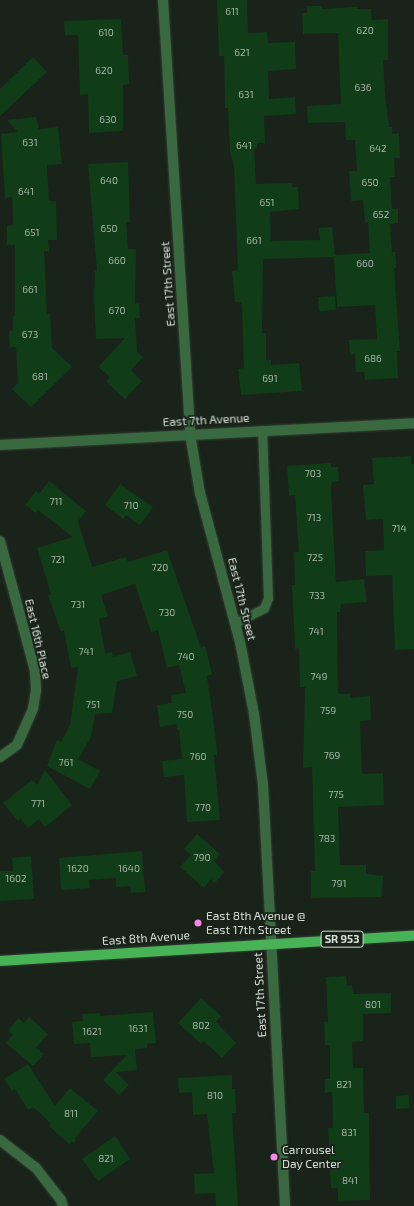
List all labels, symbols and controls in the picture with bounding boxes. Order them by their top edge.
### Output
house number: 611 [225,6,239,18]
house number: 620 [356,25,374,37]
house number: 610 [98,27,114,39]
house number: 621 [234,47,250,59]
house number: 620 [95,65,113,77]
house number: 636 [355,82,371,94]
house number: 631 [238,89,254,101]
house number: 630 [99,114,117,126]
house number: 631 [22,137,38,149]
house number: 641 [236,140,252,152]
house number: 642 [369,143,387,155]
house number: 640 [100,175,118,187]
house number: 650 [361,177,379,189]
house number: 641 [18,186,34,198]
house number: 651 [259,197,275,209]
house number: 652 [373,209,389,221]
house number: 650 [100,223,118,235]
house number: 651 [24,227,40,239]
house number: 661 [246,235,262,247]
street label: East 17th Street [158,241,178,327]
house number: 660 [108,255,126,267]
house number: 660 [356,258,374,270]
house number: 661 [22,284,38,296]
house number: 670 [109,305,125,317]
house number: 673 [22,329,38,341]
house number: 686 [364,353,382,365]
house number: 681 [32,371,48,383]
house number: 691 [262,373,278,385]
street label: East 7th Avenue [162,411,250,429]
house number: 703 [305,468,321,480]
house number: 711 [49,496,63,508]
house number: 710 [123,500,139,512]
house number: 713 [307,512,321,524]
house number: 714 [391,523,407,535]
house number: 725 [307,552,323,564]
house number: 721 [51,554,65,566]
street label: East 17th Street [225,556,259,642]
house number: 720 [152,562,168,574]
house number: 733 [309,590,325,602]
street label: East 16th Place [22,597,54,681]
house number: 731 [71,599,85,611]
house number: 730 [159,607,175,619]
house number: 741 [308,626,324,638]
house number: 741 [78,646,94,658]
house number: 740 [177,651,195,663]
house number: 749 [311,671,327,683]
house number: 751 [86,699,100,711]
house number: 759 [320,705,336,717]
house number: 750 [177,709,193,721]
house number: 769 [324,750,340,762]
house number: 760 [190,751,206,763]
house number: 761 [59,757,73,769]
house number: 775 [328,789,344,801]
house number: 771 [31,798,45,810]
house number: 770 [195,802,211,814]
house number: 783 [319,833,335,845]
house number: 790 [194,852,210,864]
house number: 1620 [67,863,89,875]
house number: 1640 [118,863,140,875]
house number: 1602 [5,873,27,885]
house number: 791 [332,878,346,890]
place label: East 8th Avenue @ East 17th Street [206,909,306,937]
marker: East 8th Avenue @ East 17th Street [193,918,203,928]
street label: East 8th Avenue [101,928,191,948]
road number: SR 953 [320,930,364,948]
street label: East 17th Street [251,952,269,1038]
house number: 801 [365,999,381,1011]
house number: 802 [192,1020,210,1032]
house number: 1631 [128,1023,148,1035]
house number: 1621 [82,1026,102,1038]
house number: 821 [336,1079,352,1091]
house number: 810 [207,1090,223,1102]
house number: 811 [64,1108,78,1120]
house number: 831 [341,1127,357,1139]
place label: Carrousel Day Center [282,1143,342,1171]
marker: Carrousel Day Center [269,1152,279,1162]
house number: 821 [98,1153,114,1165]
house number: 841 [342,1175,358,1187]

